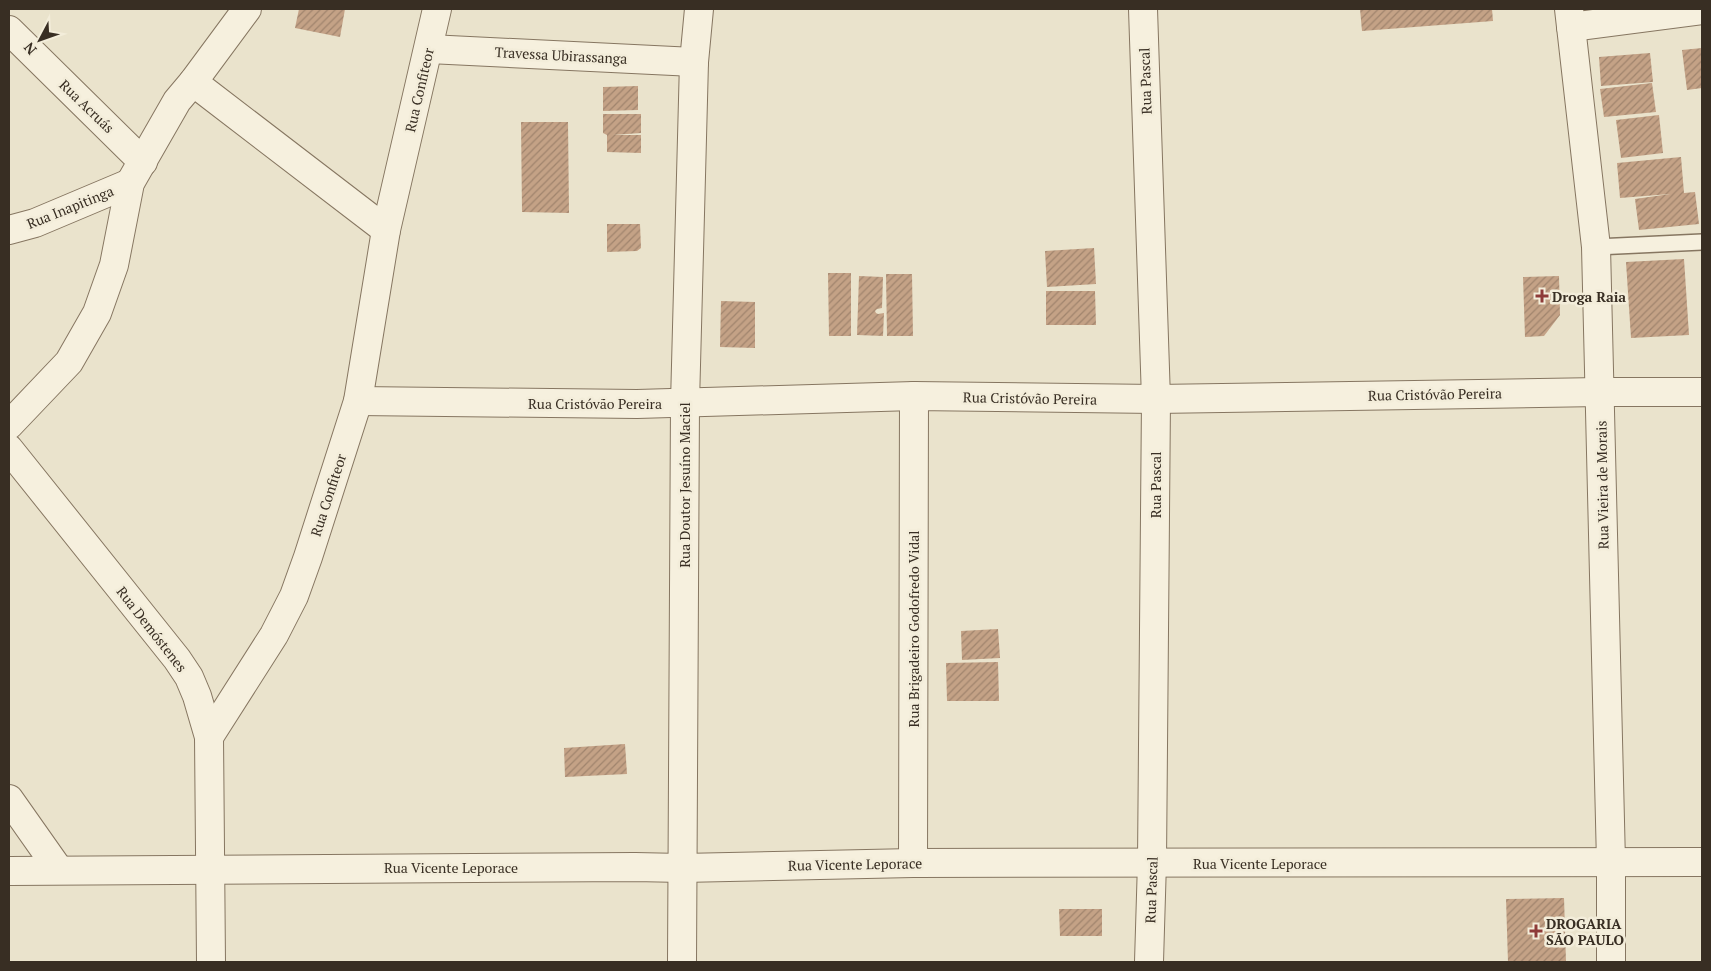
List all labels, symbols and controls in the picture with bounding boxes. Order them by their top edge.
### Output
north arrow [15,15,65,65]
text: N [19,38,40,59]
street label: Travessa Ubirassanga [494,42,628,68]
street label: Rua Confiteor [400,45,438,134]
street label: Rua Pascal [1134,47,1156,115]
street label: Rua Acruás [55,75,119,137]
street label: Rua Inapitinga [24,181,116,233]
place label: Droga Raia [1552,287,1626,306]
marker: Droga Raia [1536,290,1548,302]
street label: Rua Cristóvão Pereira [1368,383,1502,405]
street label: Rua Cristóvão Pereira [963,387,1097,409]
street label: Rua Cristóvão Pereira [528,394,662,413]
street label: Rua Doutor Jesuíno Maciel [675,402,694,568]
street label: Rua Vieira de Morais [1591,420,1613,550]
street label: Rua Confiteor [306,451,351,539]
street label: Rua Pascal [1146,452,1165,518]
street label: Rua Brigadeiro Godofredo Vidal [904,530,923,728]
street label: Rua Demóstenes [113,582,191,676]
street label: Rua Vicente Leporace [788,853,922,875]
street label: Rua Vicente Leporace [1193,854,1327,873]
street label: Rua Pascal [1140,856,1162,924]
street label: Rua Vicente Leporace [384,858,518,877]
place label: DROGARIA SÃO PAULO [1546,914,1624,949]
marker: DROGARIA SÃO PAULO [1530,925,1542,937]

